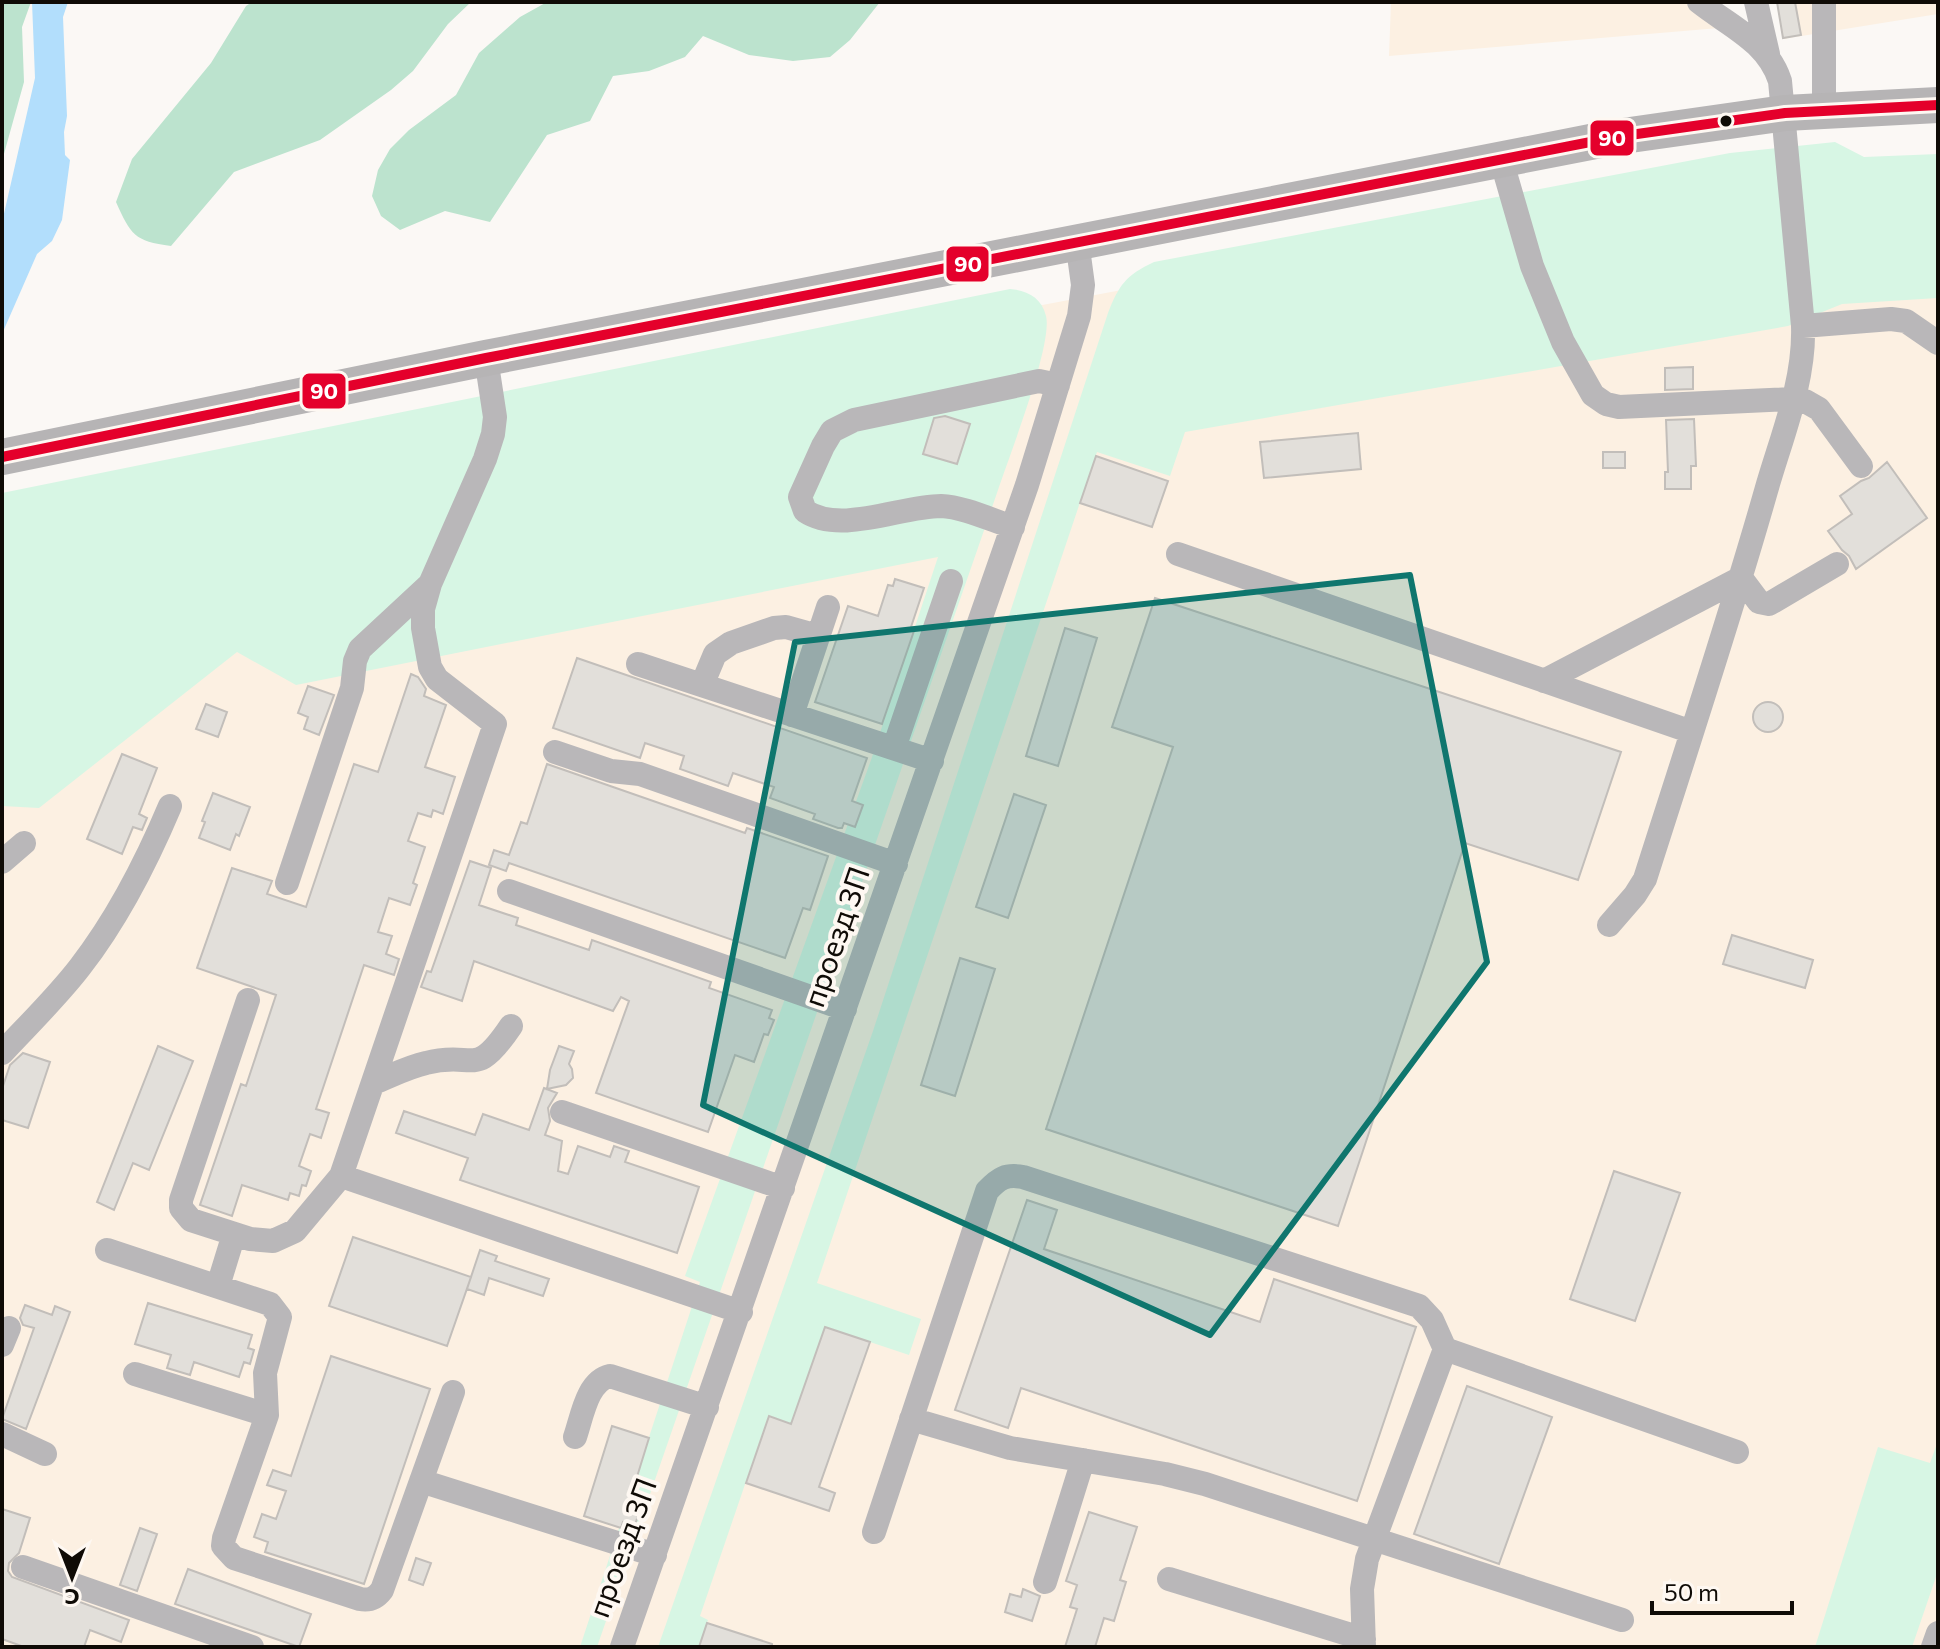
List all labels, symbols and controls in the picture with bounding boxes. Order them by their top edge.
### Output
unlabelled marker [1718,113,1734,129]
line badge: 90 [1589,119,1635,157]
text: 90 [1598,124,1626,151]
line badge: 90 [945,245,990,283]
text: 90 [954,250,982,277]
line badge: 90 [301,372,347,410]
text: 90 [310,377,338,404]
street label: проезд 3П [793,861,876,1011]
street label: проезд 3П [578,1472,663,1622]
north arrow [32,1537,112,1617]
scale bar [1652,1565,1792,1615]
text: 50 m [1664,1577,1719,1606]
text: С [64,1584,80,1611]

